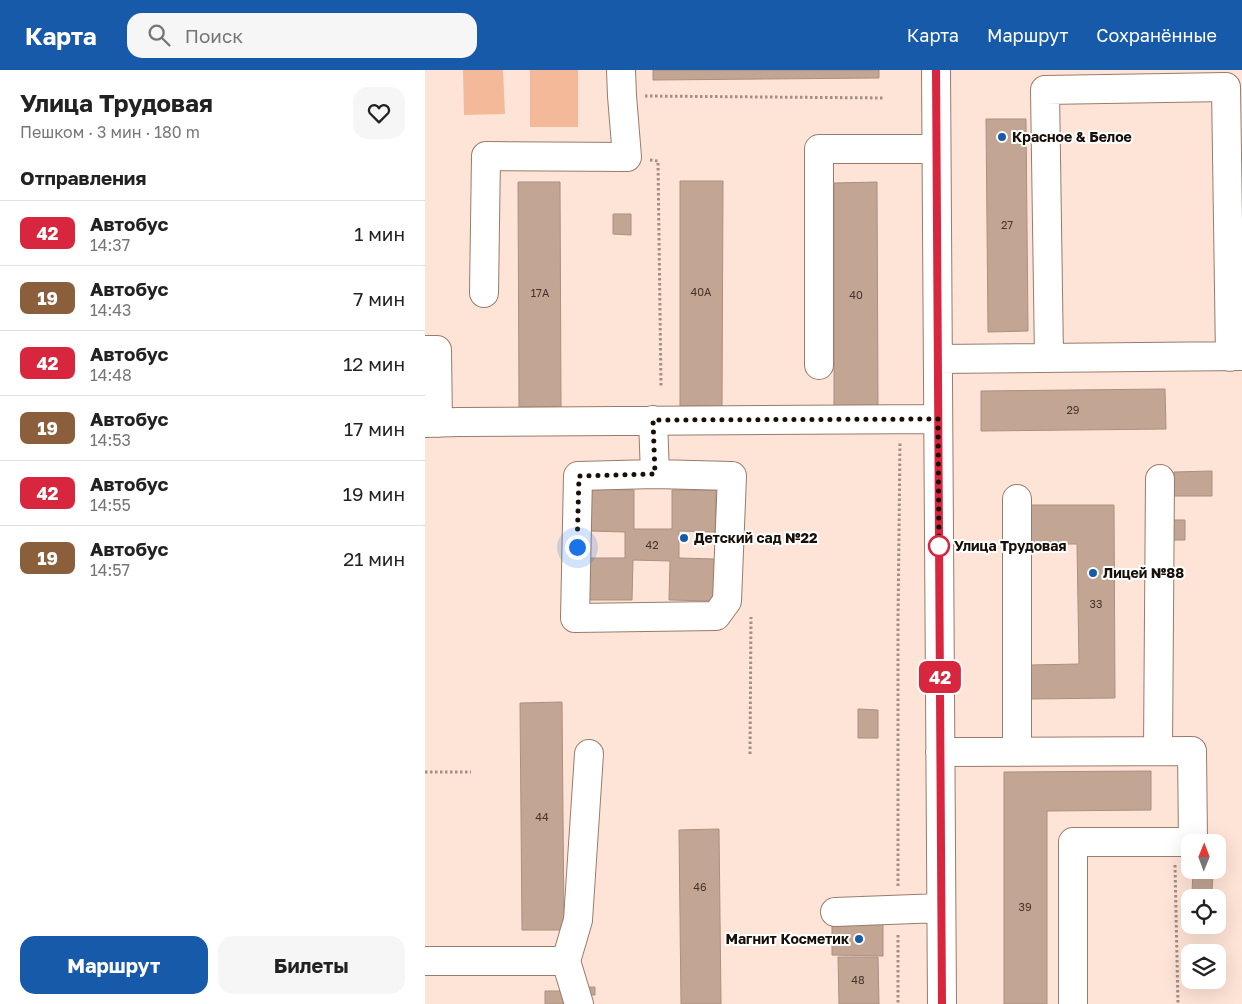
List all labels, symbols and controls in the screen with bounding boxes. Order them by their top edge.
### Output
search box [127,13,477,58]
text: Карта [25,21,97,50]
icon: search [145,21,173,49]
text: Поиск [185,24,243,47]
text: Карта [907,24,959,46]
text: Маршрут [987,24,1068,46]
text: Сохранённые [1096,24,1217,46]
button: heart [353,87,405,139]
text: Улица Трудовая [20,88,213,117]
text: Пешком · 3 мин · 180 m [20,122,200,142]
place label: Красное & Белое [1012,128,1132,145]
marker: Красное & Белое [996,131,1008,143]
text: Отправления [20,166,146,189]
text: Автобус [90,212,168,235]
house number: 27 [1001,218,1013,231]
text: 42 [36,222,59,244]
text: 1 мин [354,222,405,245]
text: 14:37 [90,235,130,255]
text: Автобус [90,277,168,300]
house number: 40А [691,285,712,298]
house number: 17А [531,286,550,299]
text: 19 [37,287,58,309]
text: 7 мин [353,287,405,310]
house number: 40 [849,288,863,301]
text: 14:43 [90,300,131,320]
text: Автобус [90,342,168,365]
text: 42 [36,352,59,374]
text: 12 мин [343,352,405,375]
text: 14:48 [90,365,132,385]
house number: 29 [1066,403,1080,416]
text: Автобус [90,407,168,430]
text: 19 [37,417,58,439]
text: 17 мин [344,417,405,440]
text: 14:53 [90,430,131,450]
text: Автобус [90,472,168,495]
text: 42 [36,482,59,504]
text: 19 мин [343,482,405,505]
text: 14:55 [90,495,131,515]
place label: Детский сад №22 [694,529,818,546]
marker: Детский сад №22 [678,532,690,544]
your location [565,535,590,560]
marker: Улица Трудовая [928,535,950,557]
text: Автобус [90,537,168,560]
place label: Улица Трудовая [954,537,1067,554]
house number: 42 [645,538,659,551]
text: 19 [37,547,58,569]
text: 21 мин [343,547,405,570]
text: 14:57 [90,560,130,580]
place label: Лицей №88 [1103,564,1184,581]
marker: Лицей №88 [1087,567,1099,579]
house number: 33 [1090,597,1102,610]
line badge: 42 [917,661,963,693]
text: 42 [929,666,951,688]
house number: 44 [535,810,549,823]
north arrow [1181,834,1226,879]
map controls [1181,834,1226,989]
house number: 46 [693,880,707,893]
button: locate [1181,889,1226,934]
house number: 39 [1018,900,1032,913]
place label: Магнит Косметик [726,930,849,947]
marker: Магнит Косметик [853,933,865,945]
button: Маршрут [20,936,208,994]
button: Билеты [218,936,405,994]
button: layers [1181,944,1226,989]
house number: 48 [851,973,865,986]

